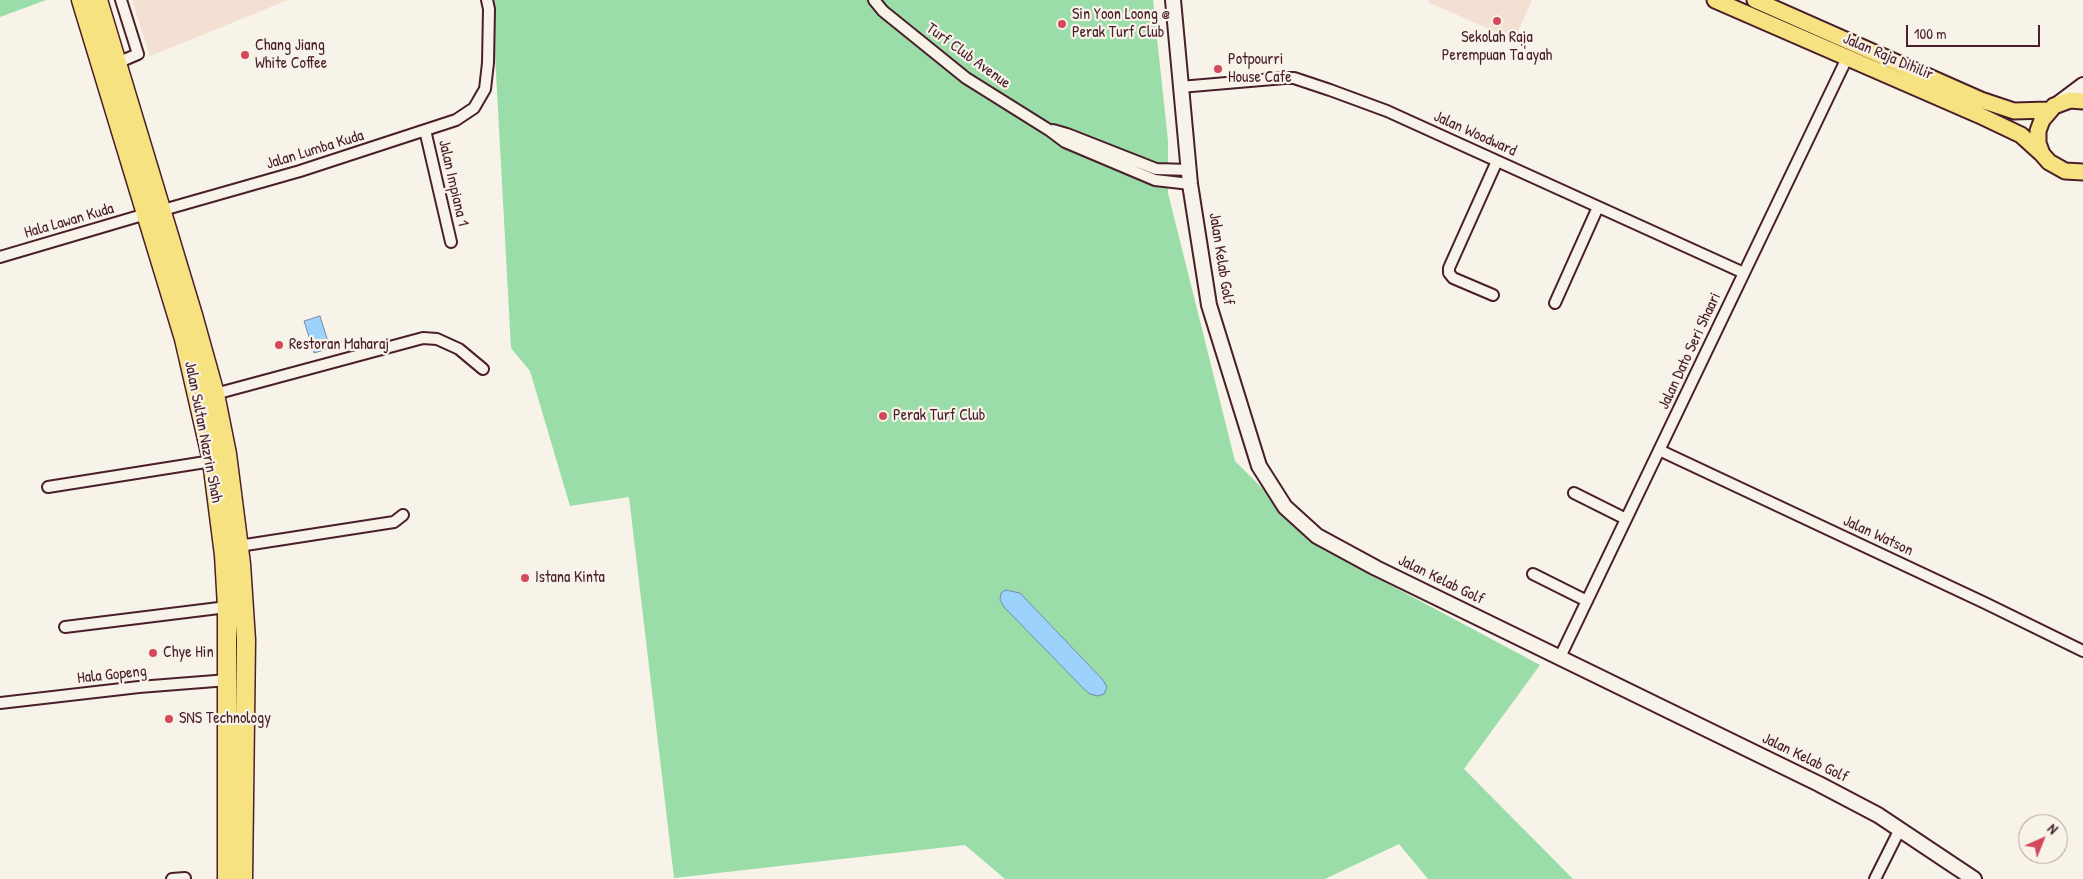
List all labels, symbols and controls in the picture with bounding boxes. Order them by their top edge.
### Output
place label: Sin Yoon Loong @ Perak Turf Club [1072,5,1170,43]
marker: Sekolah Raja Perempuan Ta'ayah [1491,15,1503,27]
scale bar [1908,15,2042,47]
marker: Sin Yoon Loong @ Perak Turf Club [1056,18,1068,30]
street label: Turf Club Avenue [922,19,1014,93]
text: 100 m [1914,23,1947,44]
place label: Sekolah Raja Perempuan Ta'ayah [1442,28,1552,66]
street label: Jalan Raja Dihilir [1840,29,1936,85]
place label: Chang Jiang White Coffee [255,36,327,74]
marker: Chang Jiang White Coffee [239,49,251,61]
place label: Potpourri House Cafe [1228,50,1292,88]
marker: Potpourri House Cafe [1212,63,1224,75]
street label: Jalan Woodward [1431,107,1519,161]
street label: Jalan Lumba Kuda [264,126,366,174]
street label: Jalan Impiana 1 [434,138,472,228]
street label: Hala Lawan Kuda [22,199,116,243]
street label: Jalan Kelab Golf [1204,211,1238,307]
street label: Jalan Dato Seri Shaari [1655,290,1725,412]
place label: Restoran Maharaj [289,335,389,355]
marker: Restoran Maharaj [273,339,285,351]
street label: Jalan Sultan Nazrin Shah [180,360,226,504]
place label: Perak Turf Club [893,406,985,426]
marker: Perak Turf Club [877,410,889,422]
street label: Jalan Watson [1840,511,1916,561]
street label: Jalan Kelab Golf [1395,551,1487,609]
place label: Istana Kinta [535,568,605,588]
marker: Istana Kinta [519,572,531,584]
place label: Chye Hin [163,643,214,663]
marker: Chye Hin [147,647,159,659]
street label: Hala Gopeng [76,662,148,688]
place label: SNS Technology [179,709,271,729]
marker: SNS Technology [163,713,175,725]
street label: Jalan Kelab Golf [1759,729,1851,787]
north arrow [2018,814,2068,864]
text: N [2044,819,2062,838]

